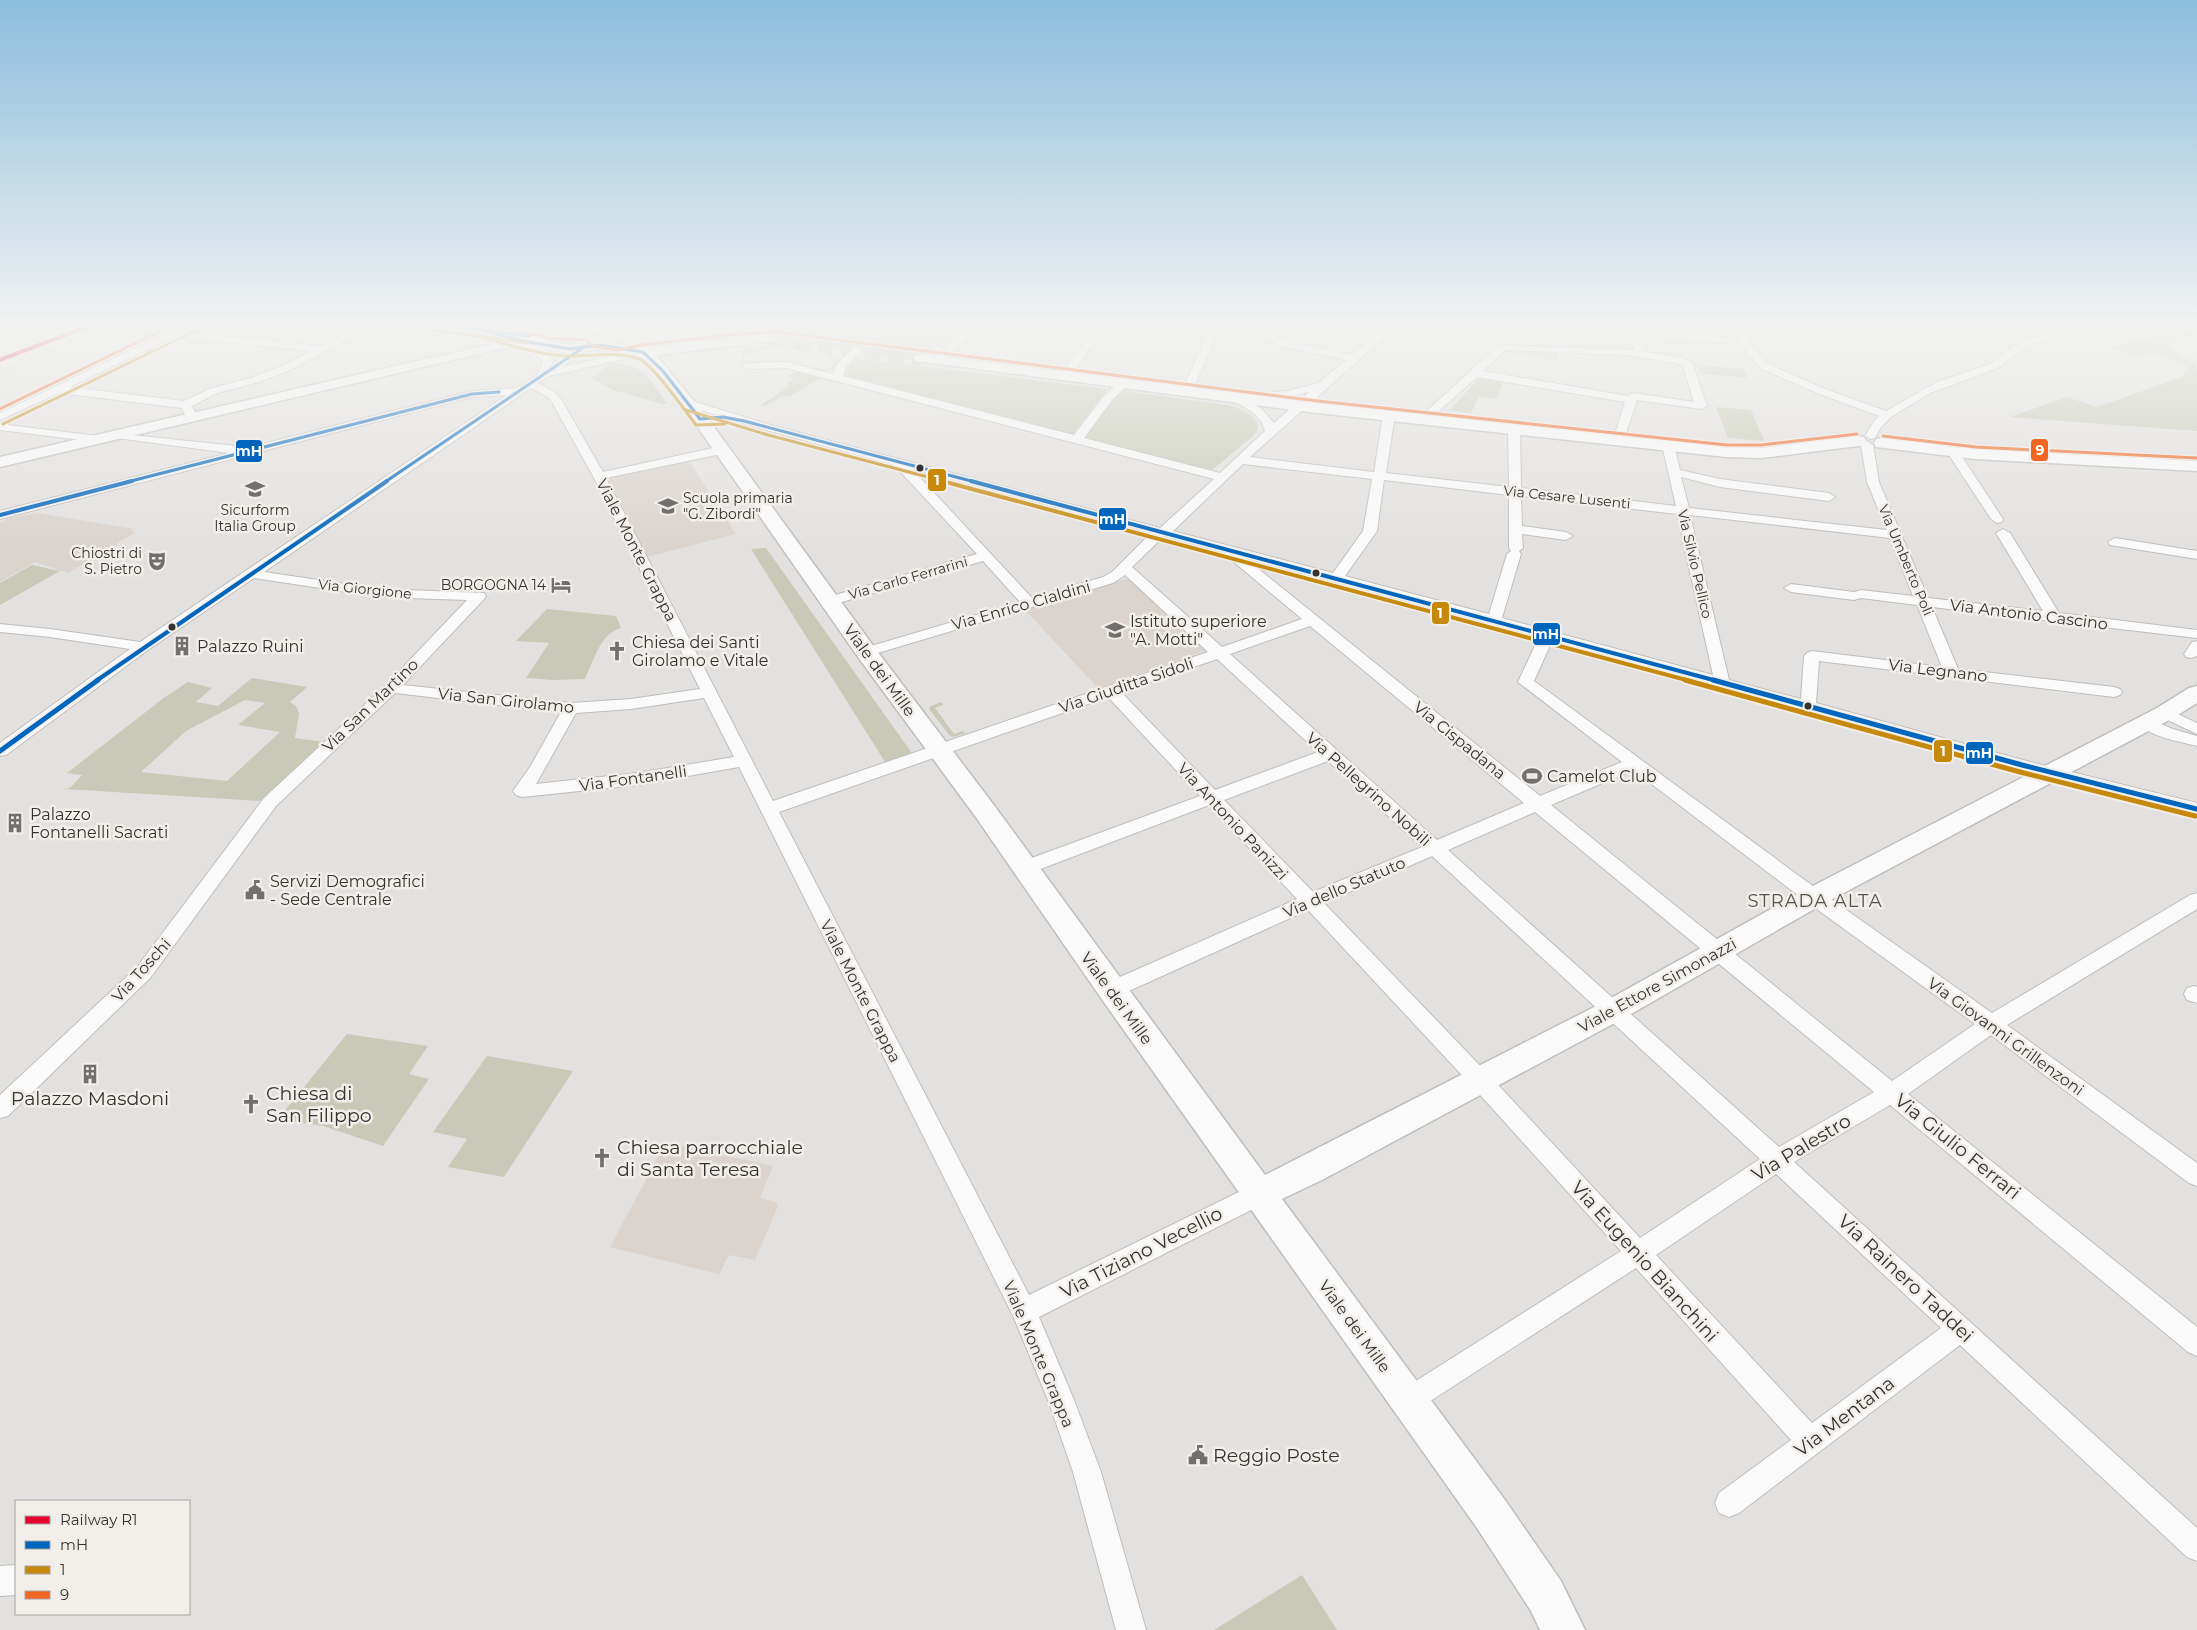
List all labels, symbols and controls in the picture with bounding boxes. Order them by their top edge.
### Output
line badge: 9 [2030,438,2049,462]
line badge: mH [235,439,263,463]
text: 9 [2036,441,2045,459]
text: mH [236,442,262,460]
unlabelled marker [915,463,925,473]
line badge: 1 [927,468,947,492]
text: 1 [934,471,940,489]
street label: Viale Monte Grappa [592,476,681,625]
school or university icon: Sicurform Italia Group [244,478,266,500]
street label: Via Cesare Lusenti [1503,481,1631,513]
place label: Scuola primaria "G. Zibordi" [683,489,793,523]
school or university icon: Scuola primaria "G. Zibordi" [657,495,679,517]
place label: Sicurform Italia Group [214,501,296,535]
street label: Via Umberto Poli [1874,502,1938,618]
line badge: mH [1098,507,1127,531]
street label: Via Silvio Pellico [1674,508,1716,620]
text: mH [1099,510,1125,528]
place label: Chiostri di S. Pietro [71,544,142,578]
theatre icon: Chiostri di S. Pietro [146,550,168,572]
street label: Via Carlo Ferrarini [846,552,970,604]
unlabelled marker [1311,568,1321,578]
hotel icon: BORGOGNA 14 [550,574,572,596]
street label: Via Giorgione [317,575,413,603]
place label: BORGOGNA 14 [441,576,547,594]
street label: Via Enrico Cialdini [949,577,1093,634]
street label: Via Antonio Cascino [1949,595,2109,634]
line badge: 1 [1431,601,1450,625]
text: 1 [1437,604,1443,622]
place label: Istituto superiore "A. Motti" [1130,612,1267,649]
school or university icon: Istituto superiore "A. Motti" [1104,619,1126,641]
street label: Viale dei Mille [840,620,920,720]
unlabelled marker [167,622,177,632]
line badge: mH [1532,622,1561,646]
text: mH [1533,625,1559,643]
place label: Chiesa dei Santi Girolamo e Vitale [632,633,768,670]
building icon: Palazzo Ruini [171,635,193,657]
place label: Palazzo Ruini [197,637,304,656]
church icon: Chiesa dei Santi Girolamo e Vitale [606,640,628,662]
street label: Via Giuditta Sidoli [1056,654,1196,717]
street label: Via San Martino [318,655,422,756]
street label: Via Legnano [1887,655,1989,686]
street label: Via San Girolamo [437,684,575,717]
street label: Via Cispadana [1410,697,1510,783]
unlabelled marker [1803,701,1813,711]
street label: Via Pellegrino Nobili [1302,728,1435,850]
line badge: 1 [1933,739,1953,763]
line badge: mH [1965,741,1994,765]
text: 1 [1940,742,1946,760]
text: mH [1966,744,1992,762]
street label: Via Antonio Panizzi [1173,759,1292,884]
street label: Via Fontanelli [578,762,688,795]
sports icon: Camelot Club [1521,765,1543,787]
place label: Camelot Club [1547,767,1657,786]
place label: Palazzo Fontanelli Sacrati [30,805,168,842]
building icon: Palazzo Fontanelli Sacrati [4,812,26,834]
street label: Via dello Statuto [1280,853,1408,922]
place label: Servizi Demografici - Sede Centrale [270,872,425,909]
public building icon: Servizi Demografici - Sede Centrale [244,879,266,901]
district label: STRADA ALTA [1747,890,1883,912]
street label: Viale Monte Grappa [816,917,905,1066]
street label: Viale Ettore Simonazzi [1575,934,1740,1037]
street label: Via Toschi [108,935,175,1006]
street label: Viale dei Mille [1077,948,1157,1048]
street label: Via Giovanni Grillenzoni [1924,973,2088,1099]
building icon: Palazzo Masdoni [79,1063,101,1085]
place label: Chiesa di San Filippo [266,1082,372,1127]
place label: Palazzo Masdoni [11,1087,169,1110]
street label: Via Giulio Ferrari [1890,1089,2025,1204]
church icon: Chiesa di San Filippo [240,1093,262,1115]
street label: Via Palestro [1747,1109,1855,1186]
place label: Chiesa parrocchiale di Santa Teresa [617,1136,803,1181]
church icon: Chiesa parrocchiale di Santa Teresa [591,1147,613,1169]
street label: Via Eugenio Bianchini [1566,1176,1723,1347]
street label: Via Tiziano Vecellio [1056,1202,1226,1303]
street label: Via Rainero Taddei [1833,1210,1978,1347]
street label: Viale dei Mille [1315,1276,1395,1376]
street label: Viale Monte Grappa [999,1278,1078,1430]
street label: Via Mentana [1790,1371,1899,1461]
public building icon: Reggio Poste [1187,1444,1209,1466]
place label: Reggio Poste [1213,1444,1340,1467]
legend [15,1500,190,1615]
text: Railway R1 [60,1510,137,1529]
text: mH [60,1535,88,1554]
text: 1 [60,1560,65,1579]
text: 9 [60,1585,69,1604]

